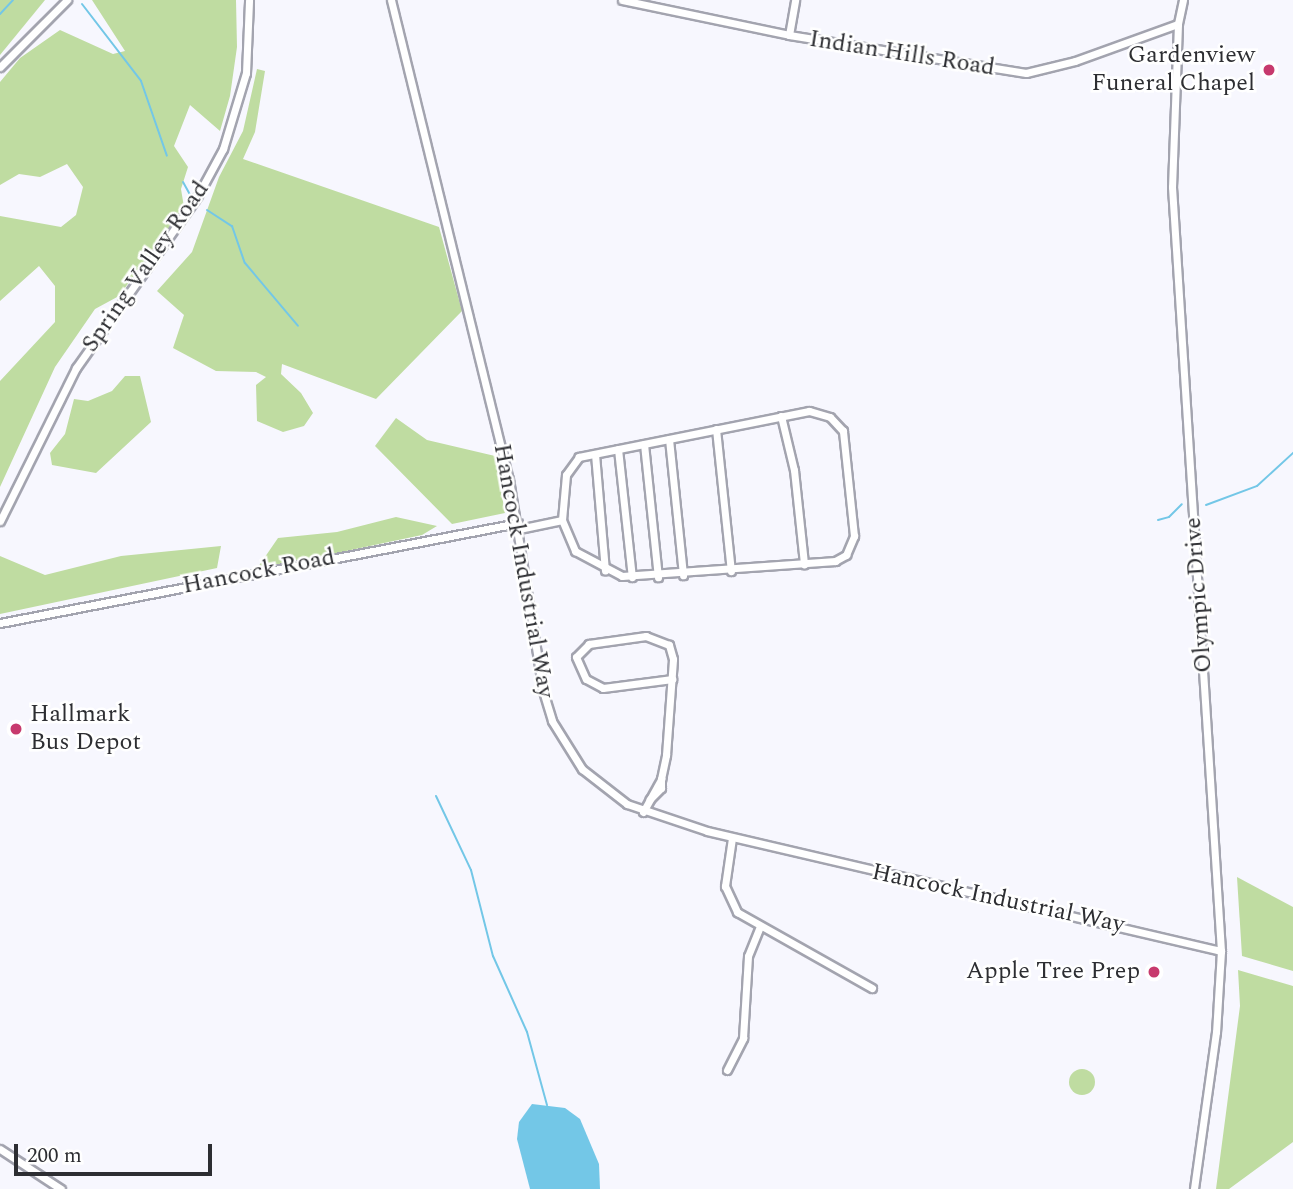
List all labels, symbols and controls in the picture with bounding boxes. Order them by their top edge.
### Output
street label: Indian Hills Road [807,25,997,83]
place label: Gardenview Funeral Chapel [1092,42,1255,98]
marker: Gardenview Funeral Chapel [1261,62,1277,78]
street label: Spring Valley Road [76,176,216,358]
street label: Hancock Industrial Way [486,442,560,700]
street label: Olympic Drive [1179,516,1219,674]
street label: Hancock Road [180,543,338,601]
place label: Hallmark Bus Depot [30,701,141,757]
marker: Hallmark Bus Depot [8,721,24,737]
street label: Hancock Industrial Way [869,858,1127,940]
place label: Apple Tree Prep [966,958,1140,986]
marker: Apple Tree Prep [1146,964,1162,980]
scale bar [18,1130,215,1174]
text: 200 m [27,1140,82,1172]

